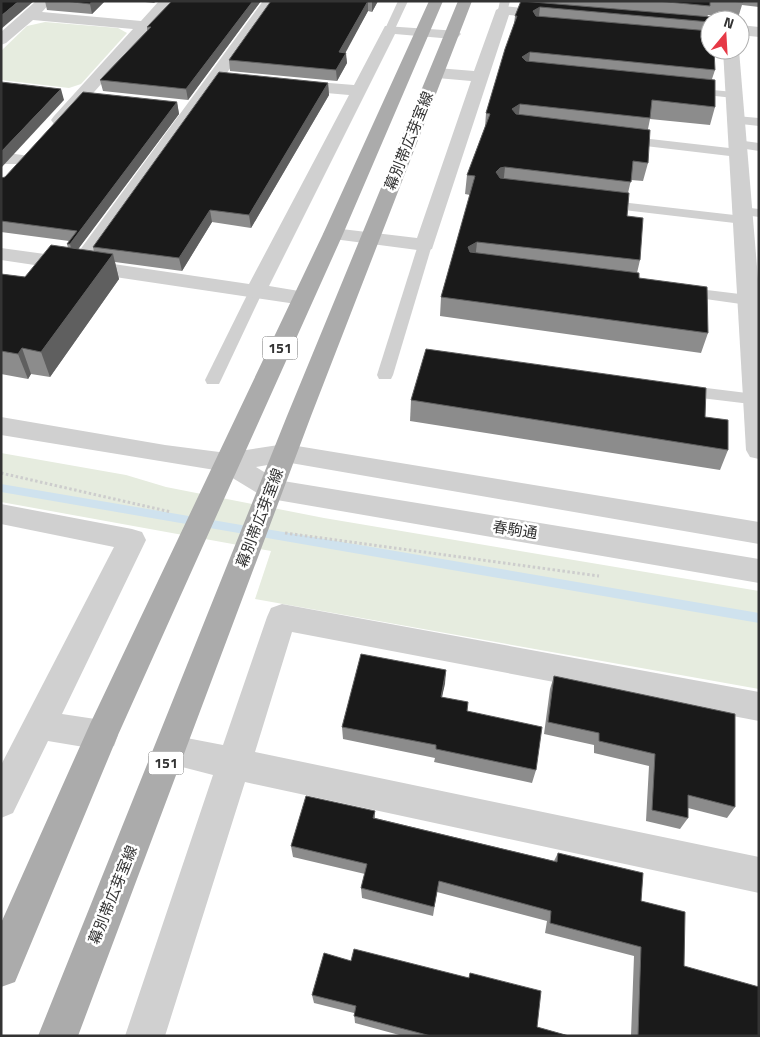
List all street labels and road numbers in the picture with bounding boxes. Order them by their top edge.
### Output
street label: 幕別帯広芽室線 [378,88,439,194]
road number: 151 [262,336,298,359]
street label: 幕別帯広芽室線 [230,465,289,571]
street label: 春駒通 [491,515,539,544]
road number: 151 [148,751,184,774]
street label: 幕別帯広芽室線 [82,842,143,948]

